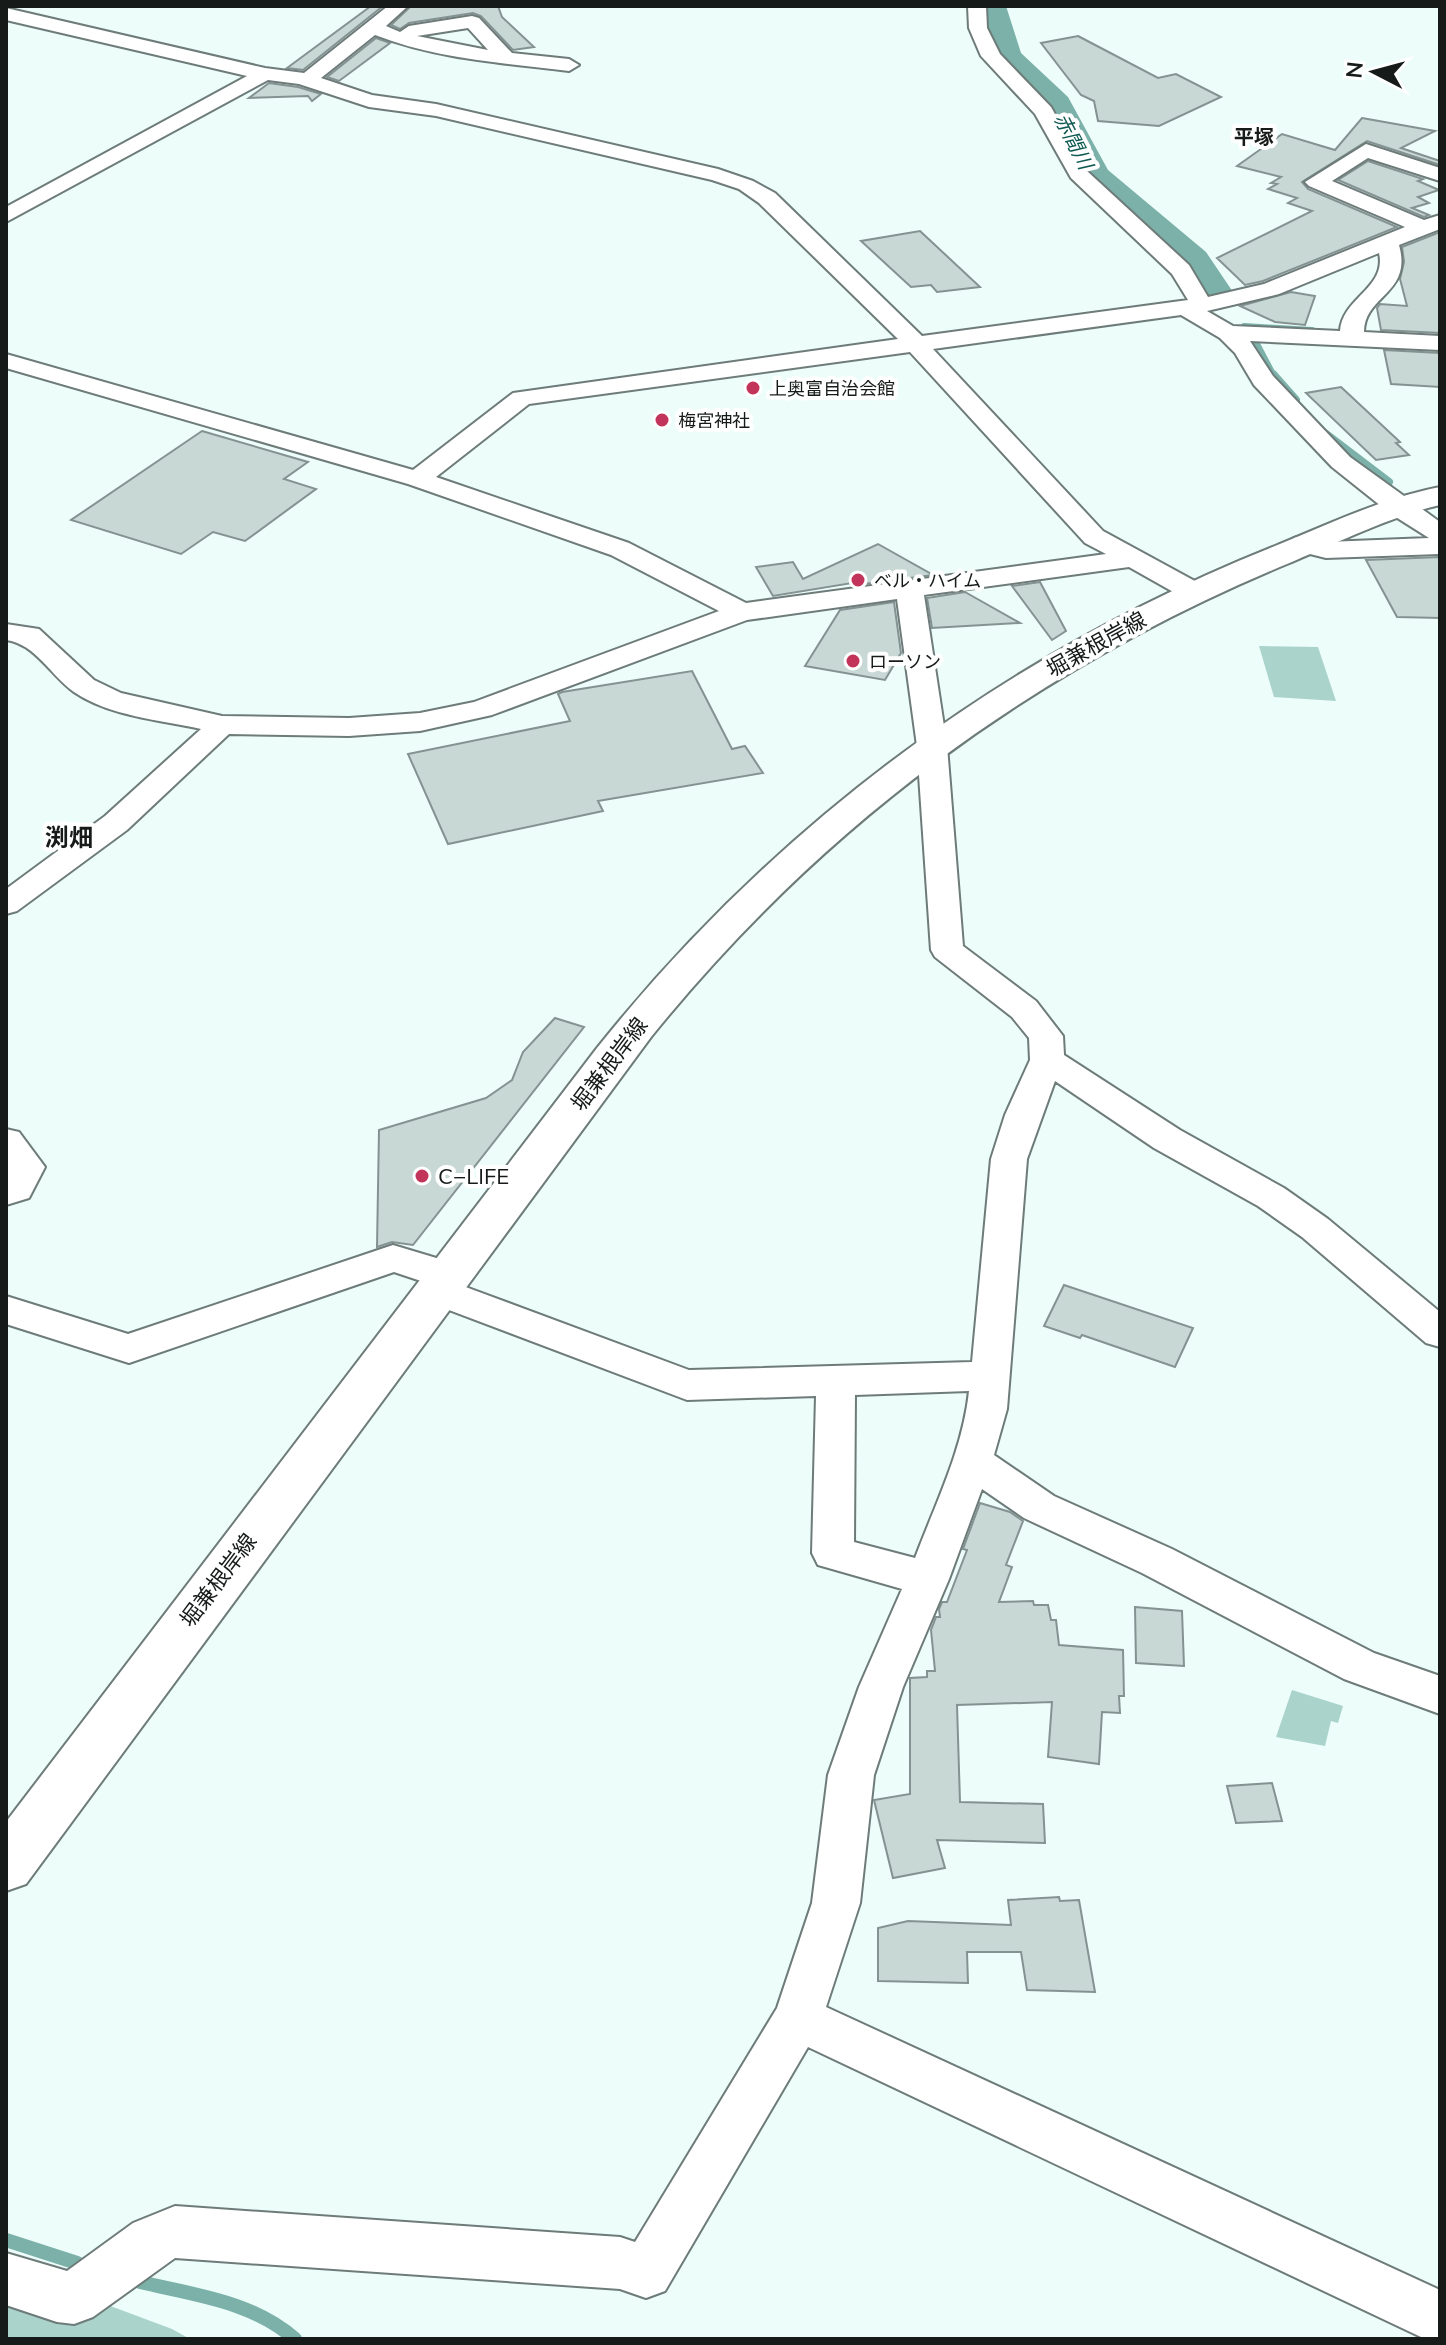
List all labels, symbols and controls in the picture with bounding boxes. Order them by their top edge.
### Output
north arrow [1334,32,1414,112]
text: N [1339,60,1369,80]
water label: 赤間川 [1049,109,1100,175]
district label: 平塚 [1234,124,1274,149]
place label: 上奥富自治会館 [769,377,895,400]
marker: 上奥富自治会館 [744,379,762,397]
place label: 梅宮神社 [678,409,750,432]
marker: 梅宮神社 [653,411,671,429]
place label: ベル・ハイム [874,569,981,592]
marker: ベル・ハイム [849,571,867,589]
street label: 堀兼根岸線 [1041,605,1151,683]
place label: ローソン [869,650,941,673]
marker: ローソン [844,652,862,670]
district label: 渕畑 [45,822,93,852]
street label: 堀兼根岸線 [565,1012,653,1116]
place label: C−LIFE [438,1162,509,1190]
marker: C−LIFE [413,1167,431,1185]
street label: 堀兼根岸線 [174,1528,262,1632]

